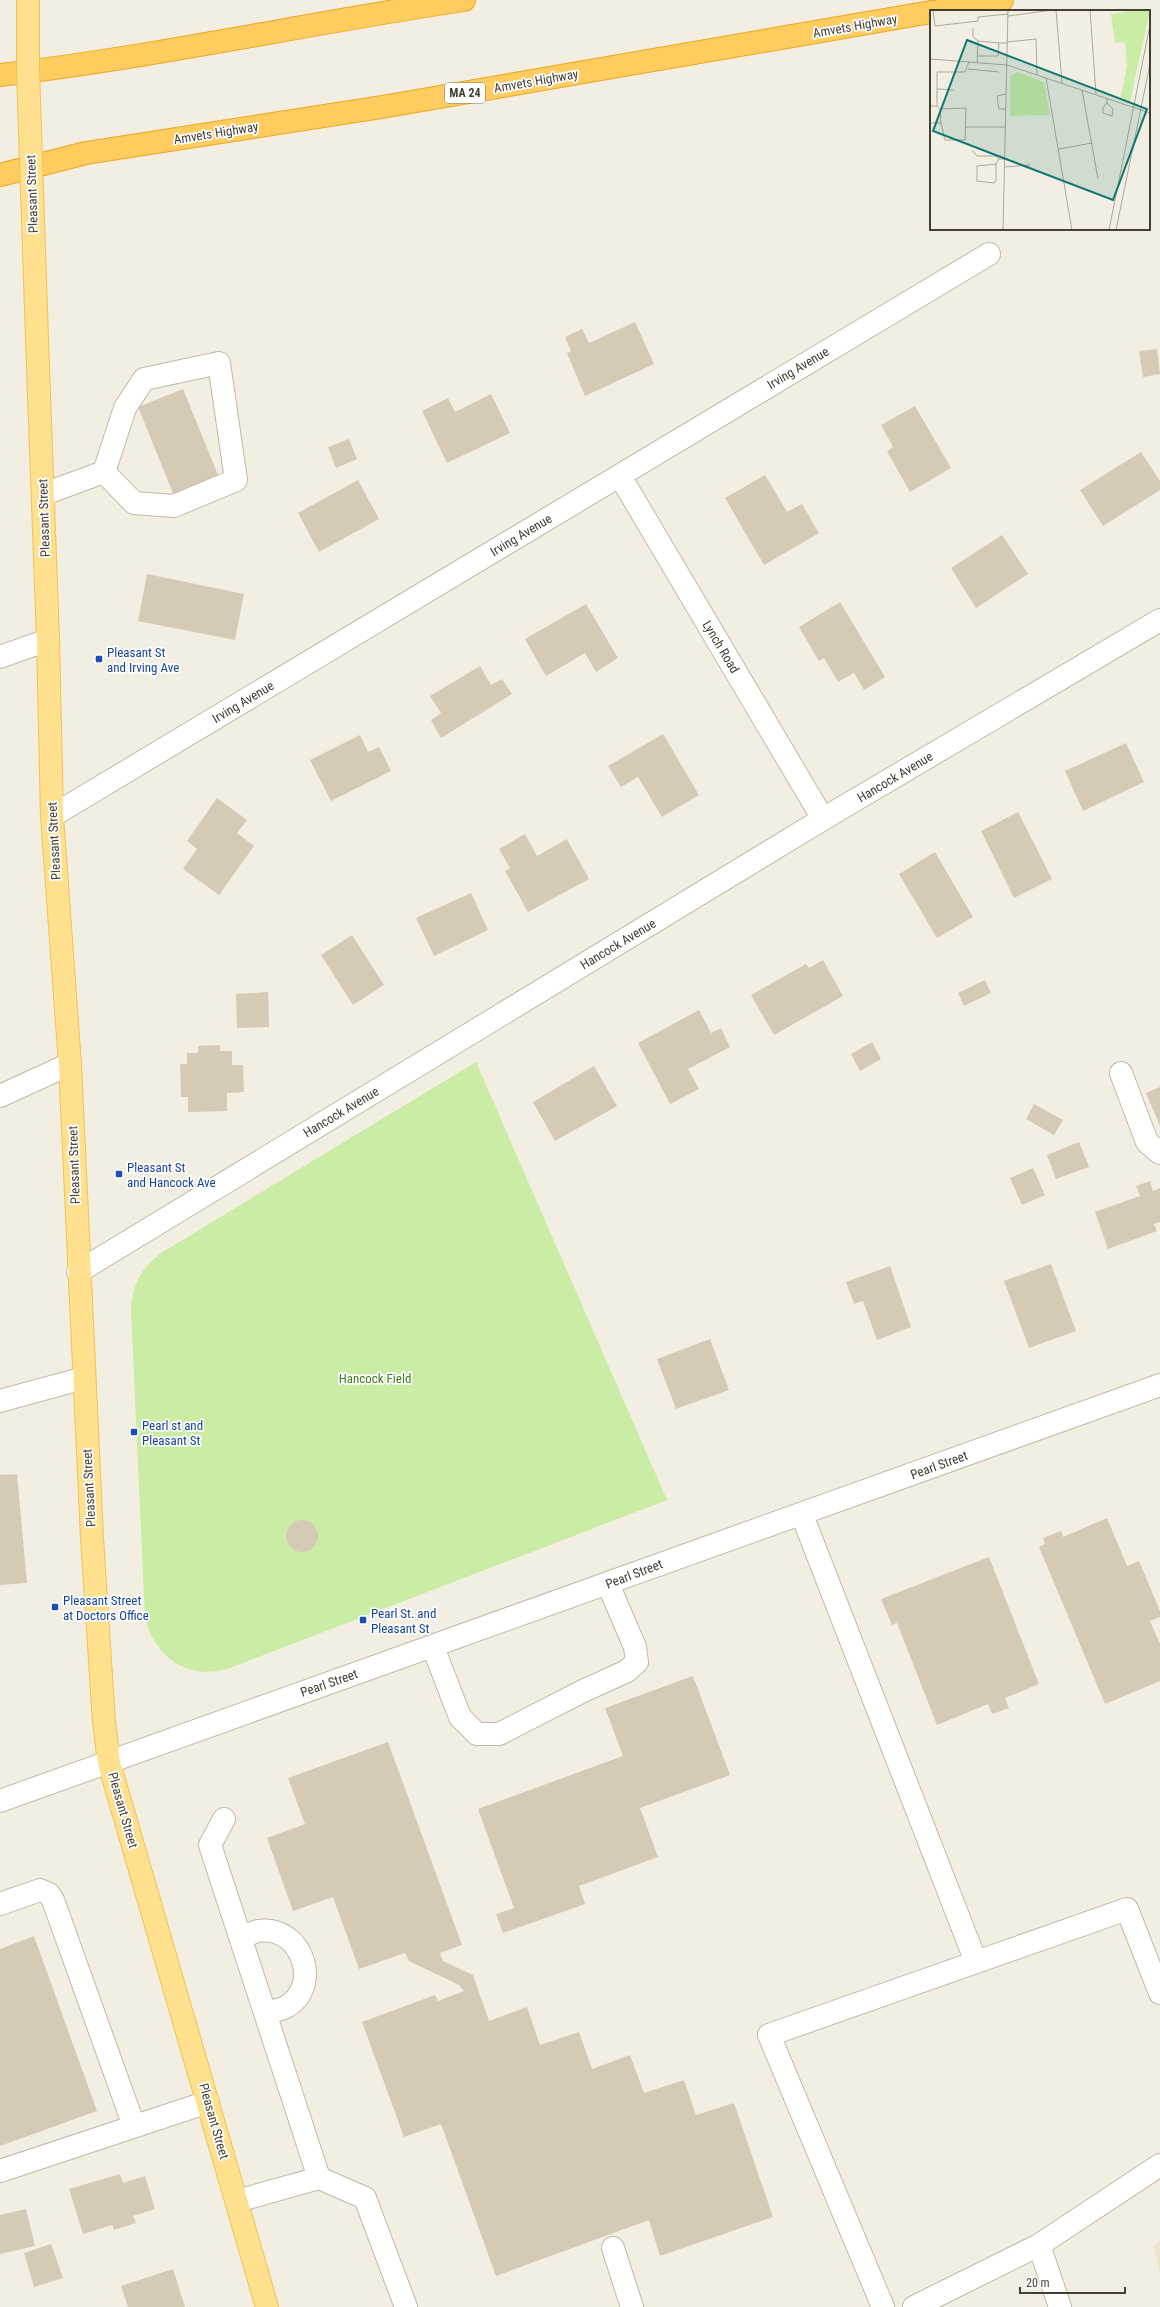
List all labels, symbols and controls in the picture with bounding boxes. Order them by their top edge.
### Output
inset map [930,10,1150,230]
street label: Amvets Highway [812,11,899,41]
street label: Amvets Highway [493,66,580,96]
road number: MA 24 [445,83,485,103]
street label: Amvets Highway [173,119,260,147]
street label: Pleasant Street [23,154,41,233]
street label: Irving Avenue [765,344,831,392]
street label: Pleasant Street [35,478,53,557]
street label: Irving Avenue [488,511,554,559]
street label: Lynch Road [700,618,742,676]
place label: Pleasant St and Irving Ave [107,645,179,675]
marker: Pleasant St and Irving Ave [94,654,104,664]
street label: Irving Avenue [210,678,276,726]
street label: Hancock Avenue [855,749,935,805]
street label: Pleasant Street [44,801,64,880]
street label: Hancock Avenue [578,916,658,972]
street label: Hancock Avenue [301,1084,381,1140]
street label: Pleasant Street [65,1125,83,1204]
place label: Pleasant St and Hancock Ave [127,1160,216,1190]
marker: Pleasant St and Hancock Ave [114,1169,124,1179]
park label: Hancock Field [339,1371,411,1386]
place label: Pearl st and Pleasant St [142,1418,203,1448]
marker: Pearl st and Pleasant St [129,1427,139,1437]
street label: Pleasant Street [79,1448,99,1527]
street label: Pearl Street [908,1448,970,1482]
street label: Pearl Street [603,1556,665,1592]
place label: Pleasant Street at Doctors Office [63,1593,149,1623]
marker: Pleasant Street at Doctors Office [50,1602,60,1612]
place label: Pearl St. and Pleasant St [371,1606,436,1636]
marker: Pearl St. and Pleasant St [358,1615,368,1625]
street label: Pearl Street [298,1666,360,1700]
street label: Pleasant Street [105,1770,141,1850]
street label: Pleasant Street [196,2081,232,2161]
scale bar [1020,2269,1125,2295]
text: 20 m [1026,2276,1050,2290]

